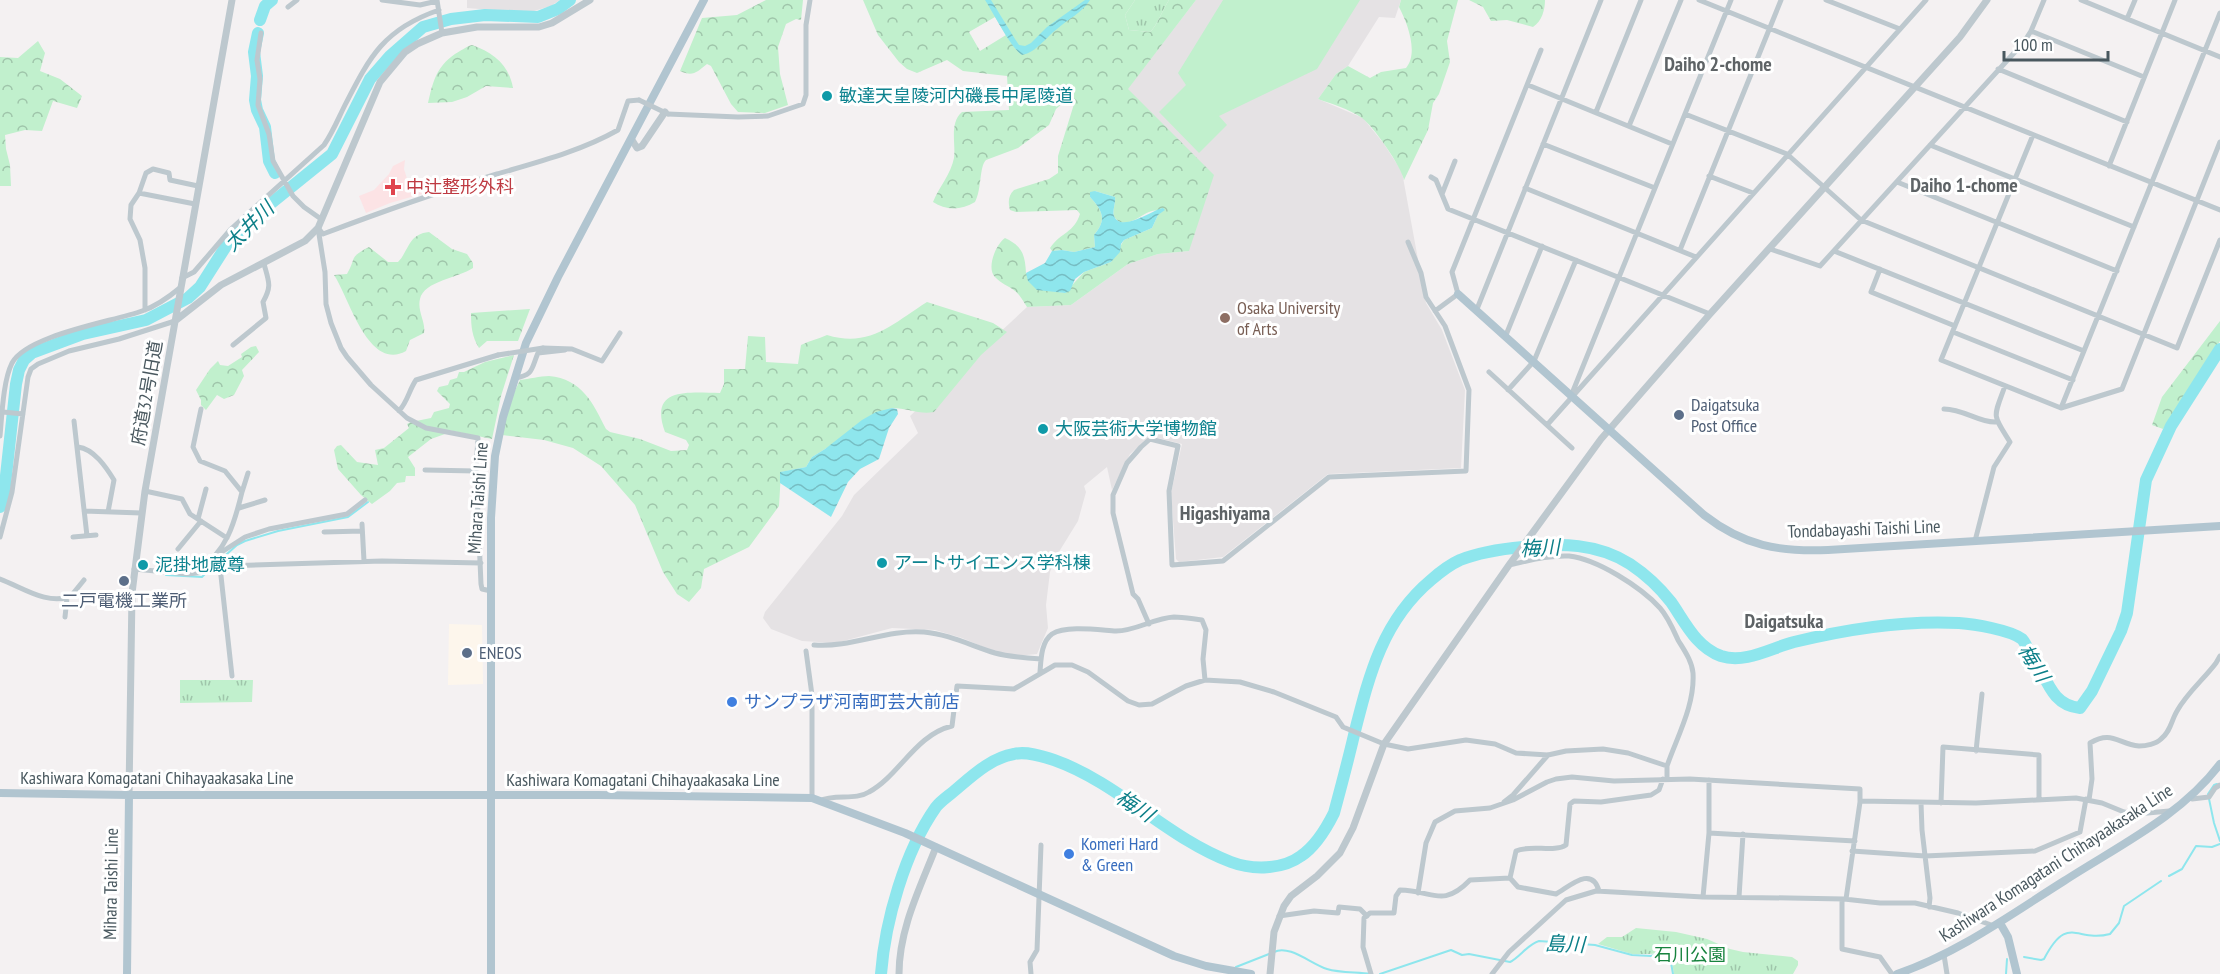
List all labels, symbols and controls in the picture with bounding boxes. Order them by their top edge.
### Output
scale bar [2004,24,2108,62]
text: 100 m [2013,33,2053,56]
district label: Daiho 2-chome [1664,51,1772,77]
place label: 敏達天皇陵河内磯長中尾陵道 [839,84,1073,107]
marker: 敏達天皇陵河内磯長中尾陵道 [820,89,834,103]
district label: Daiho 1-chome [1910,172,2018,198]
place label: 中辻整形外科 [406,175,514,198]
marker: 中辻整形外科 [384,178,402,196]
water label: 太井川 [219,194,281,256]
place label: Osaka University of Arts [1237,296,1341,340]
marker: Osaka University of Arts [1218,311,1232,325]
street label: 府道32号旧道 [126,339,167,447]
place label: Daigatsuka Post Office [1691,393,1760,437]
marker: Daigatsuka Post Office [1672,408,1686,422]
place label: 大阪芸術大学博物館 [1055,417,1217,440]
marker: 大阪芸術大学博物館 [1036,422,1050,436]
street label: Mihara Taishi Line [462,441,493,555]
district label: Higashiyama [1180,500,1270,526]
street label: Tondabayashi Taishi Line [1787,514,1941,543]
water label: 梅川 [1519,534,1563,562]
place label: アートサイエンス学科棟 [894,551,1090,574]
place label: 泥掛地蔵尊 [155,553,245,576]
marker: アートサイエンス学科棟 [875,556,889,570]
marker: 泥掛地蔵尊 [136,558,150,572]
marker: 二戸電機工業所 [117,574,131,588]
place label: 二戸電機工業所 [61,589,187,612]
district label: Daigatsuka [1745,608,1823,634]
water label: 梅川 [2012,639,2057,689]
place label: ENEOS [479,641,522,664]
marker: ENEOS [460,646,474,660]
place label: サンプラザ河南町芸大前店 [744,690,959,713]
marker: サンプラザ河南町芸大前店 [725,695,739,709]
street label: Kashiwara Komagatani Chihayaakasaka Line [20,766,294,789]
street label: Kashiwara Komagatani Chihayaakasaka Line [506,768,780,791]
street label: Kashiwara Komagatani Chihayaakasaka Line [1935,778,2177,947]
water label: 梅川 [1111,784,1161,829]
street label: Mihara Taishi Line [98,828,123,940]
place label: Komeri Hard & Green [1081,832,1158,876]
marker: Komeri Hard & Green [1062,847,1076,861]
water label: 島川 [1545,930,1587,958]
park label: 石川公園 [1654,943,1726,966]

